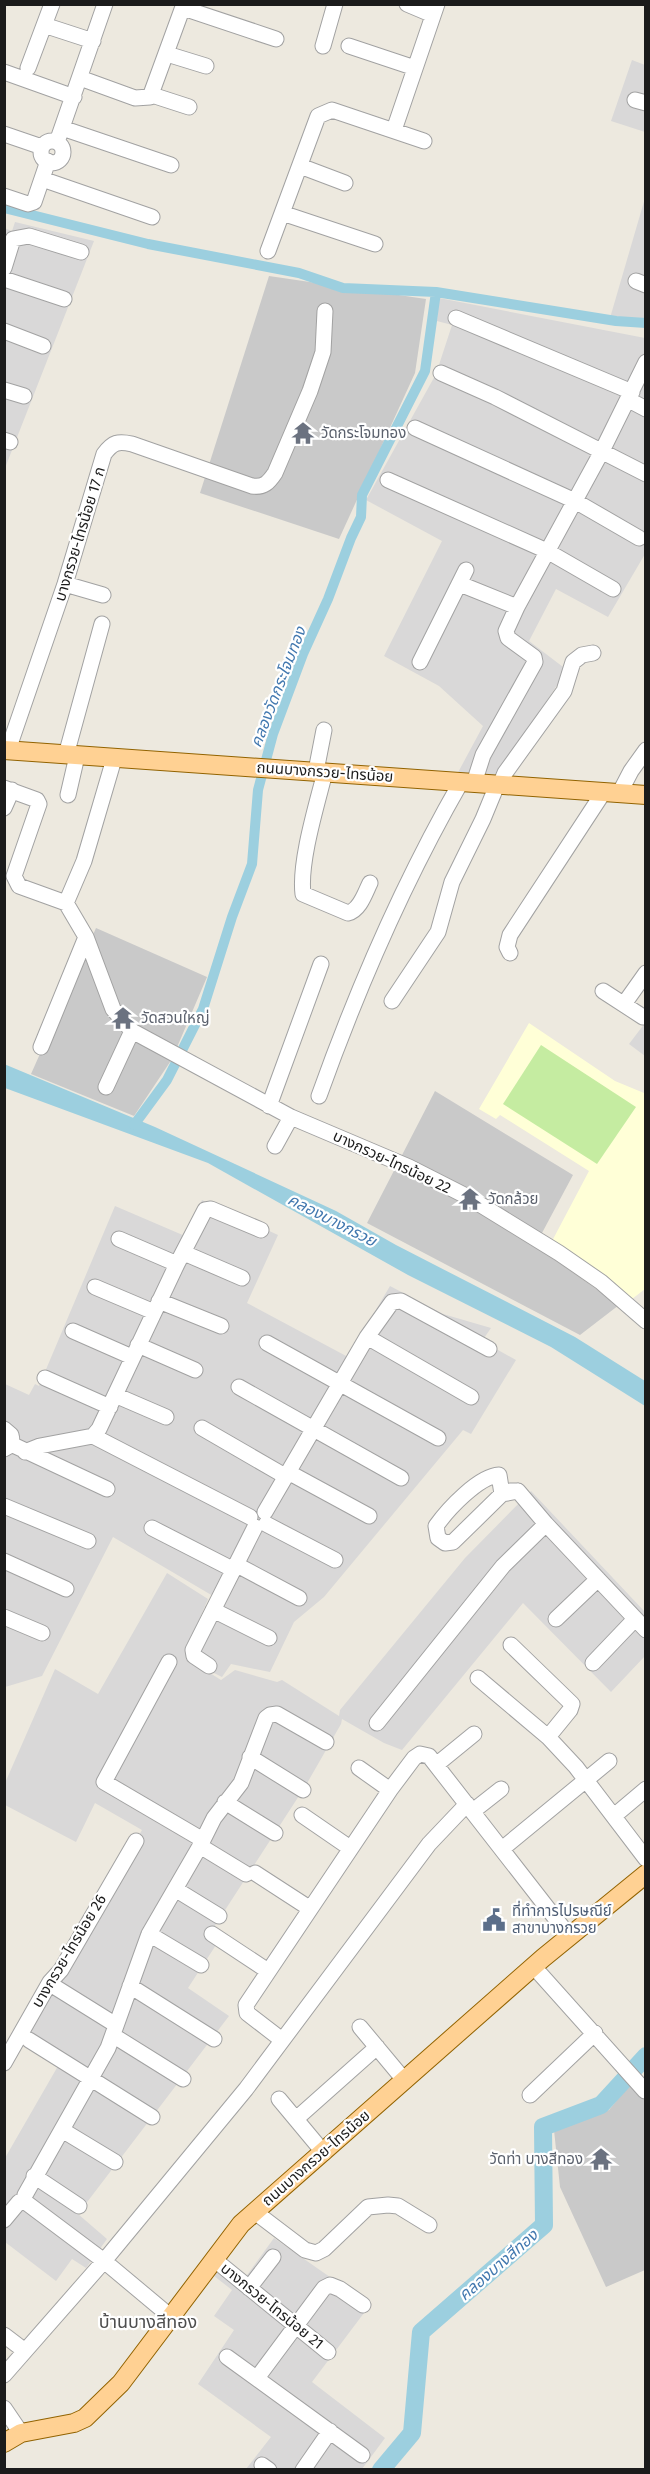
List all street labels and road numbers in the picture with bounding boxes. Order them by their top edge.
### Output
street label: บางกรวย-ไทรน้อย 17 ก [51,465,109,603]
street label: ถนนบางกรวย-ไทรน้อย [256,758,394,786]
street label: บางกรวย-ไทรน้อย 22 [330,1127,454,1197]
street label: บางกรวย-ไทรน้อย 26 [28,1891,110,2011]
street label: ถนนบางกรวย-ไทรน้อย [258,2106,374,2210]
street label: บางกรวย-ไทรน้อย 21 [217,2259,327,2353]

